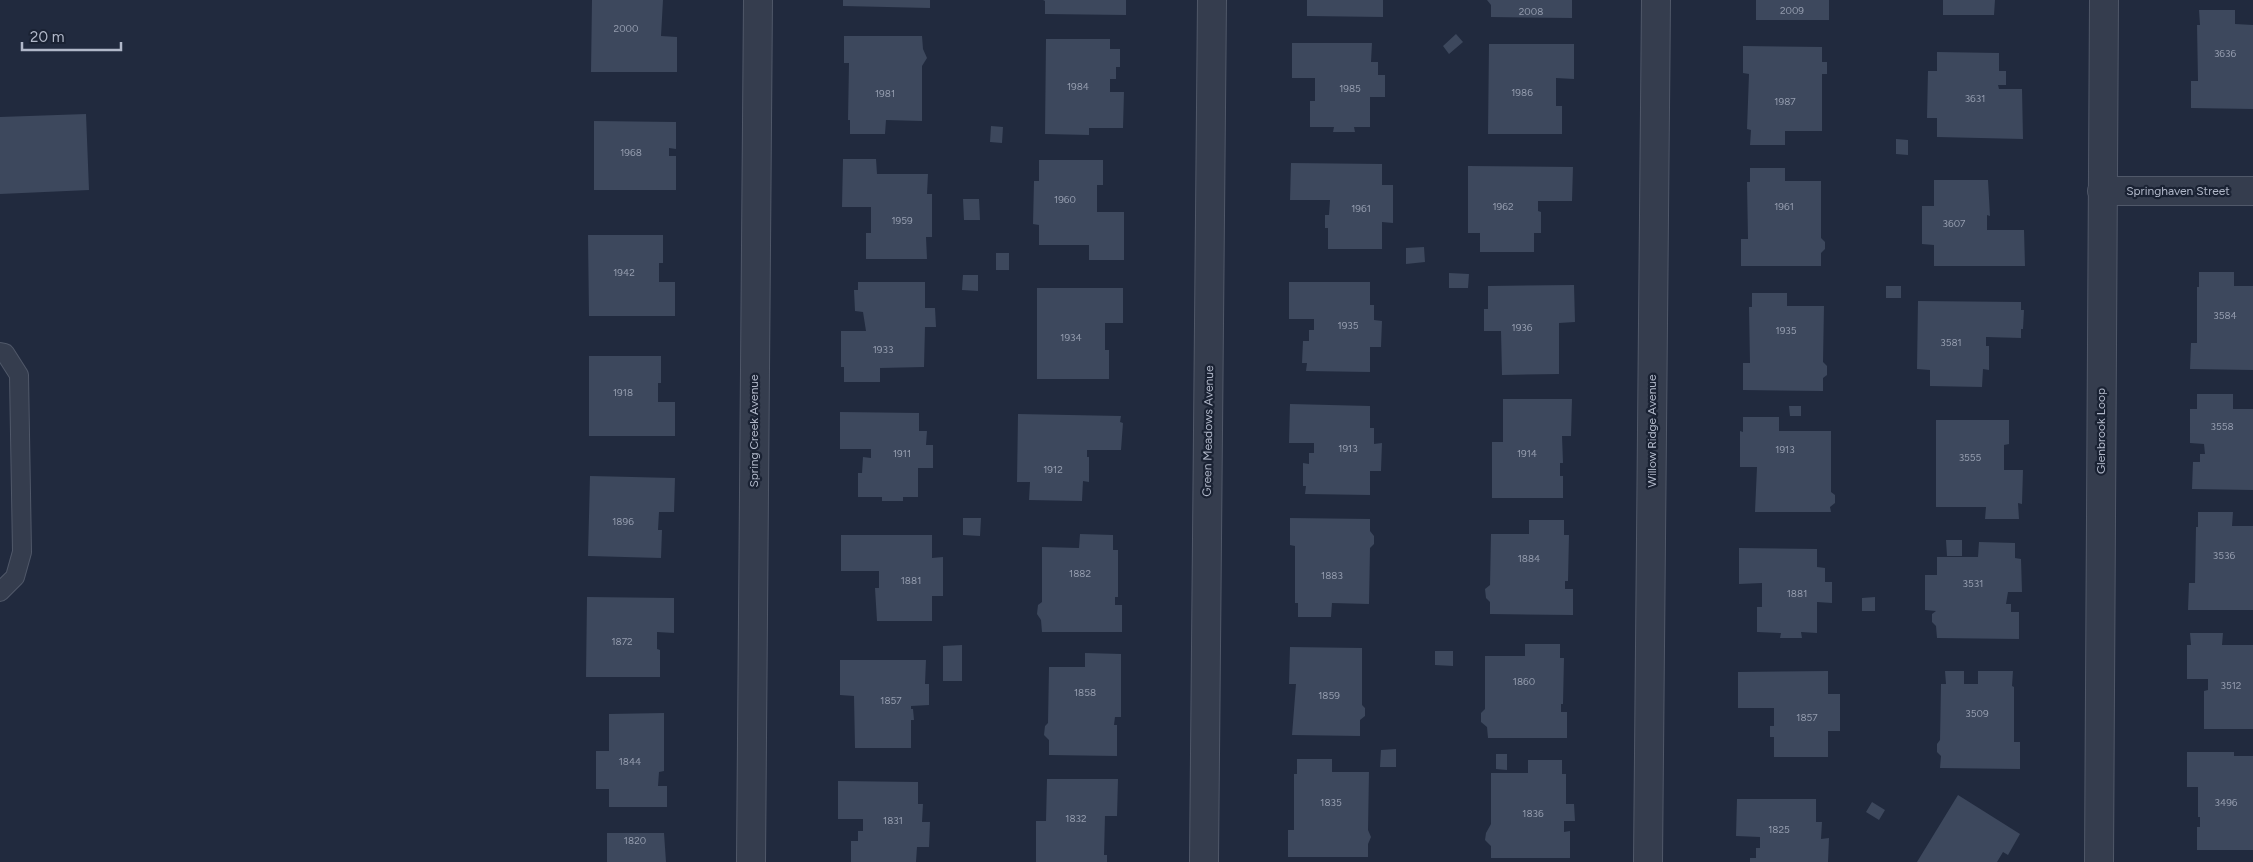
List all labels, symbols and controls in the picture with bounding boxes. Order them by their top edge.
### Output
house number: 2009 [1780,4,1804,17]
house number: 2008 [1519,5,1543,18]
scale bar [22,20,121,52]
house number: 2000 [614,22,638,35]
text: 20 m [30,28,64,46]
house number: 3636 [2214,47,2236,60]
house number: 1984 [1067,80,1089,93]
house number: 1985 [1339,82,1361,95]
house number: 1986 [1511,86,1533,99]
house number: 1981 [875,87,895,100]
house number: 3631 [1965,92,1985,105]
house number: 1987 [1774,95,1796,108]
house number: 1968 [620,146,642,159]
street label: Springhaven Street [2126,184,2230,198]
house number: 1960 [1054,193,1076,206]
house number: 1962 [1492,200,1514,213]
house number: 1961 [1774,200,1794,213]
house number: 1961 [1351,202,1371,215]
house number: 1959 [891,214,913,227]
house number: 3607 [1943,217,1966,230]
house number: 1942 [613,266,635,279]
house number: 3584 [2213,309,2237,322]
house number: 1935 [1338,319,1359,332]
house number: 1936 [1512,321,1533,334]
house number: 1935 [1776,324,1797,337]
house number: 1934 [1060,331,1082,344]
house number: 3581 [1940,336,1962,349]
house number: 1933 [873,343,893,356]
street label: Green Meadows Avenue [1200,365,1216,497]
street label: Spring Creek Avenue [747,374,761,488]
street label: Willow Ridge Avenue [1645,374,1659,488]
house number: 1918 [613,386,633,399]
street label: Glenbrook Loop [2094,388,2108,474]
house number: 3558 [2210,420,2234,433]
house number: 1913 [1338,442,1358,455]
house number: 1913 [1775,443,1795,456]
house number: 1911 [893,447,911,460]
house number: 1914 [1517,447,1537,460]
house number: 3555 [1959,451,1982,464]
house number: 1912 [1043,463,1063,476]
house number: 1896 [612,515,634,528]
house number: 3536 [2213,549,2235,562]
house number: 1884 [1518,552,1540,565]
house number: 1882 [1069,567,1091,580]
house number: 1883 [1321,569,1343,582]
house number: 1881 [901,574,921,587]
house number: 3531 [1963,577,1983,590]
house number: 1881 [1787,587,1807,600]
house number: 1872 [611,635,633,648]
house number: 1860 [1513,675,1535,688]
house number: 3512 [2221,679,2241,692]
house number: 1858 [1074,686,1096,699]
house number: 1859 [1318,689,1340,702]
house number: 1857 [880,694,902,707]
house number: 3509 [1965,707,1989,720]
house number: 1857 [1796,711,1818,724]
house number: 1844 [619,755,641,768]
house number: 1835 [1320,796,1342,809]
house number: 3496 [2215,796,2238,809]
house number: 1836 [1522,807,1544,820]
house number: 1832 [1065,812,1087,825]
house number: 1831 [883,814,903,827]
house number: 1825 [1768,823,1790,836]
house number: 1820 [624,834,646,847]

